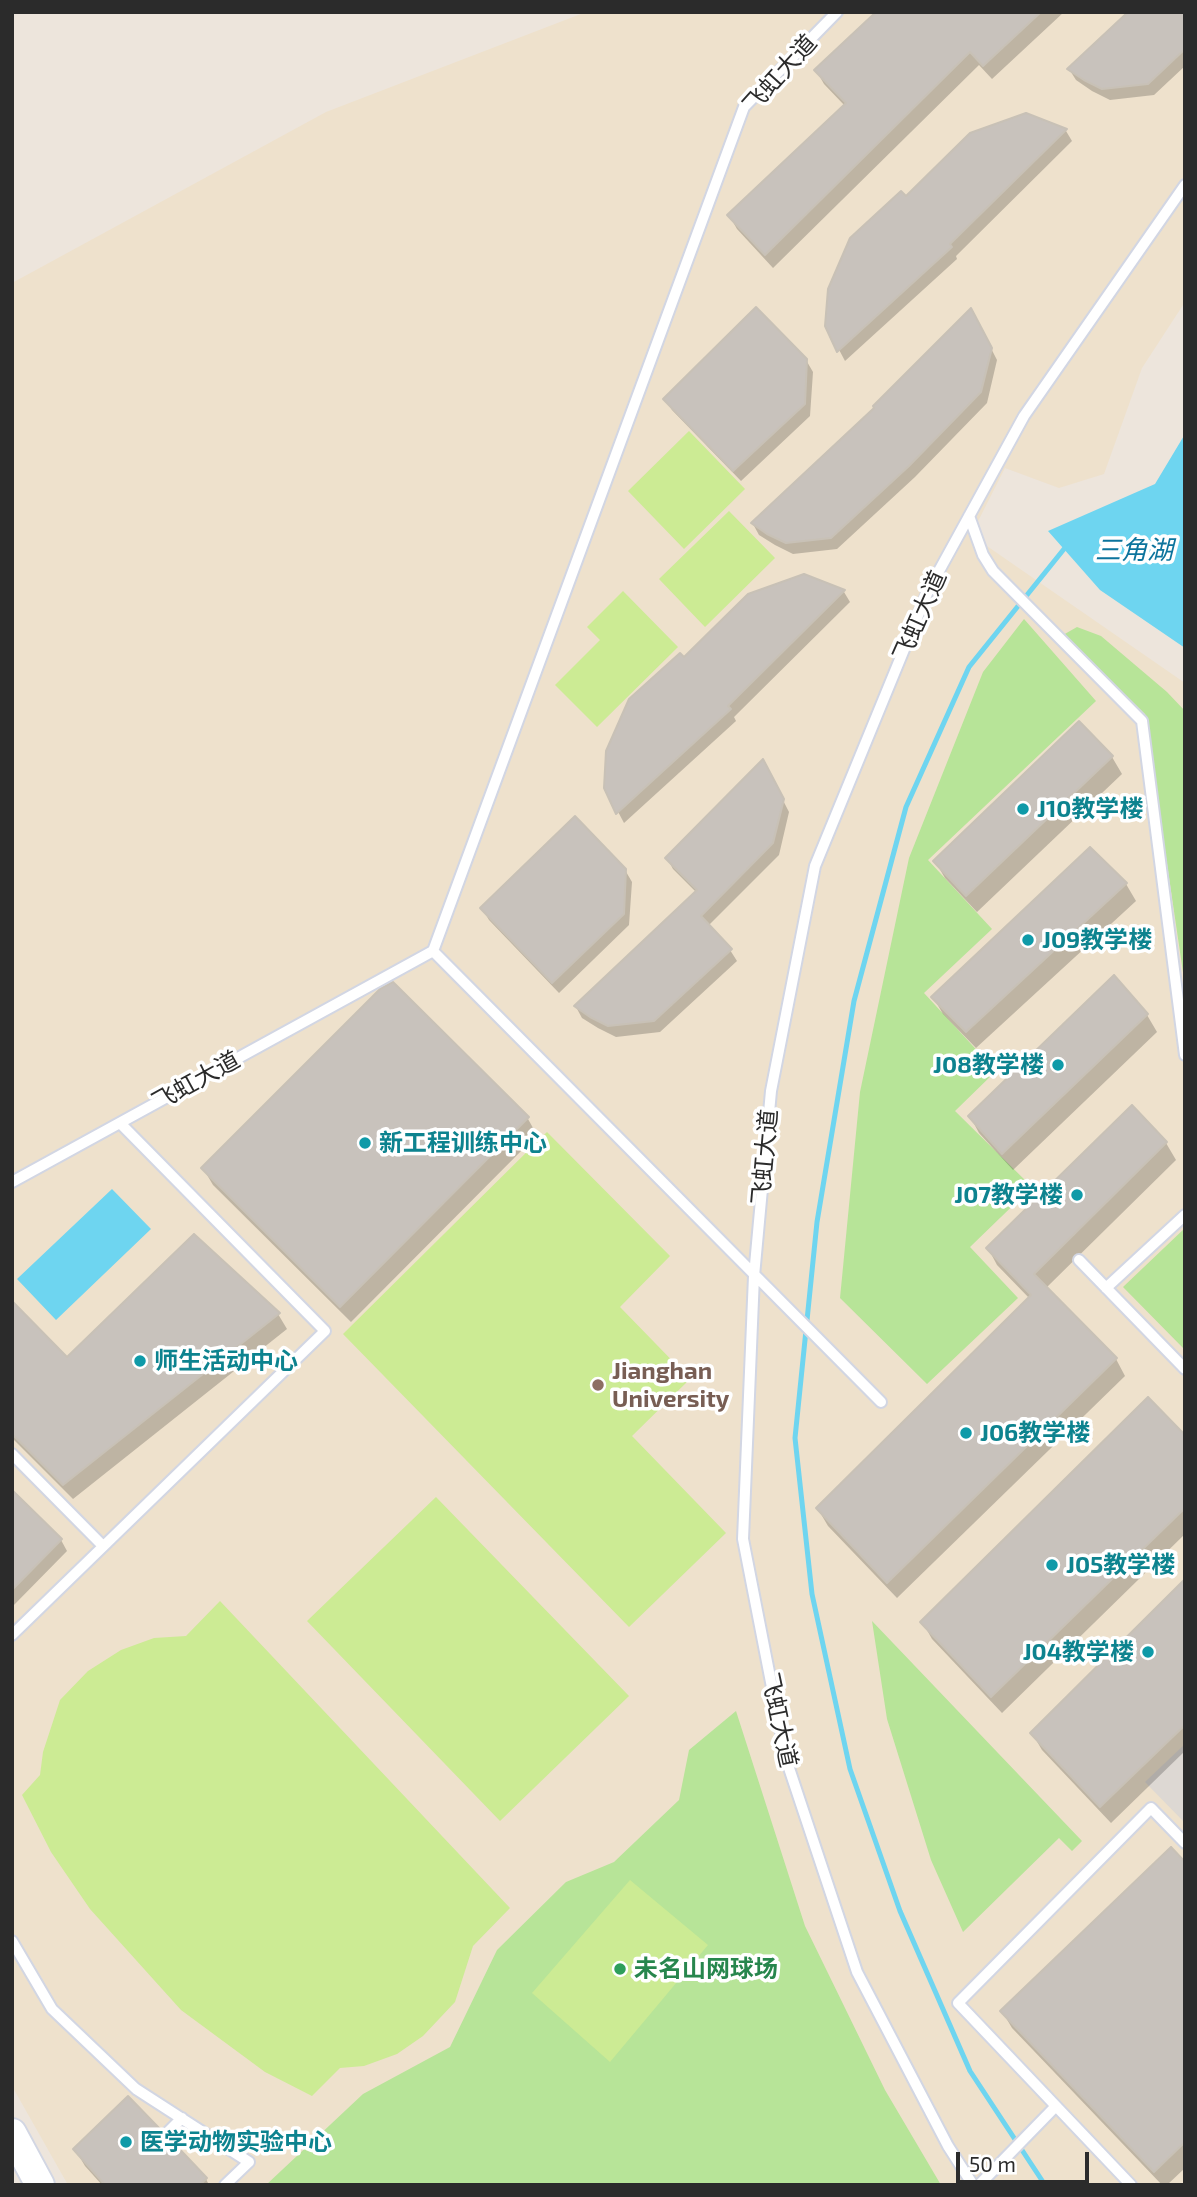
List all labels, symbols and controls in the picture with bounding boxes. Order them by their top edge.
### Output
street label: 飞虹大道 [737,29,823,119]
water label: 三角湖 [1095,534,1173,566]
street label: 飞虹大道 [887,566,953,666]
place label: J10教学楼 [1037,795,1143,823]
marker: J10教学楼 [1015,801,1031,817]
place label: J09教学楼 [1042,926,1152,954]
marker: J09教学楼 [1020,932,1036,948]
street label: 飞虹大道 [147,1045,245,1117]
place label: J08教学楼 [933,1051,1044,1079]
marker: J08教学楼 [1050,1057,1066,1073]
street label: 飞虹大道 [746,1108,784,1206]
place label: 新工程训练中心 [379,1129,547,1157]
marker: 新工程训练中心 [357,1135,373,1151]
place label: J07教学楼 [954,1181,1063,1209]
marker: J07教学楼 [1069,1187,1085,1203]
place label: 师生活动中心 [154,1347,298,1375]
marker: 师生活动中心 [132,1353,148,1369]
place label: Jianghan University [612,1357,729,1413]
marker: Jianghan University [590,1377,606,1393]
place label: J06教学楼 [980,1419,1090,1447]
marker: J06教学楼 [958,1425,974,1441]
place label: J05教学楼 [1066,1551,1175,1579]
marker: J05教学楼 [1044,1557,1060,1573]
place label: J04教学楼 [1023,1638,1134,1666]
marker: J04教学楼 [1140,1644,1156,1660]
street label: 飞虹大道 [755,1670,803,1770]
place label: 未名山网球场 [634,1955,778,1983]
marker: 未名山网球场 [612,1961,628,1977]
place label: 医学动物实验中心 [140,2128,332,2156]
marker: 医学动物实验中心 [118,2134,134,2150]
scale bar [959,2138,1092,2182]
text: 50 m [969,2151,1016,2176]

